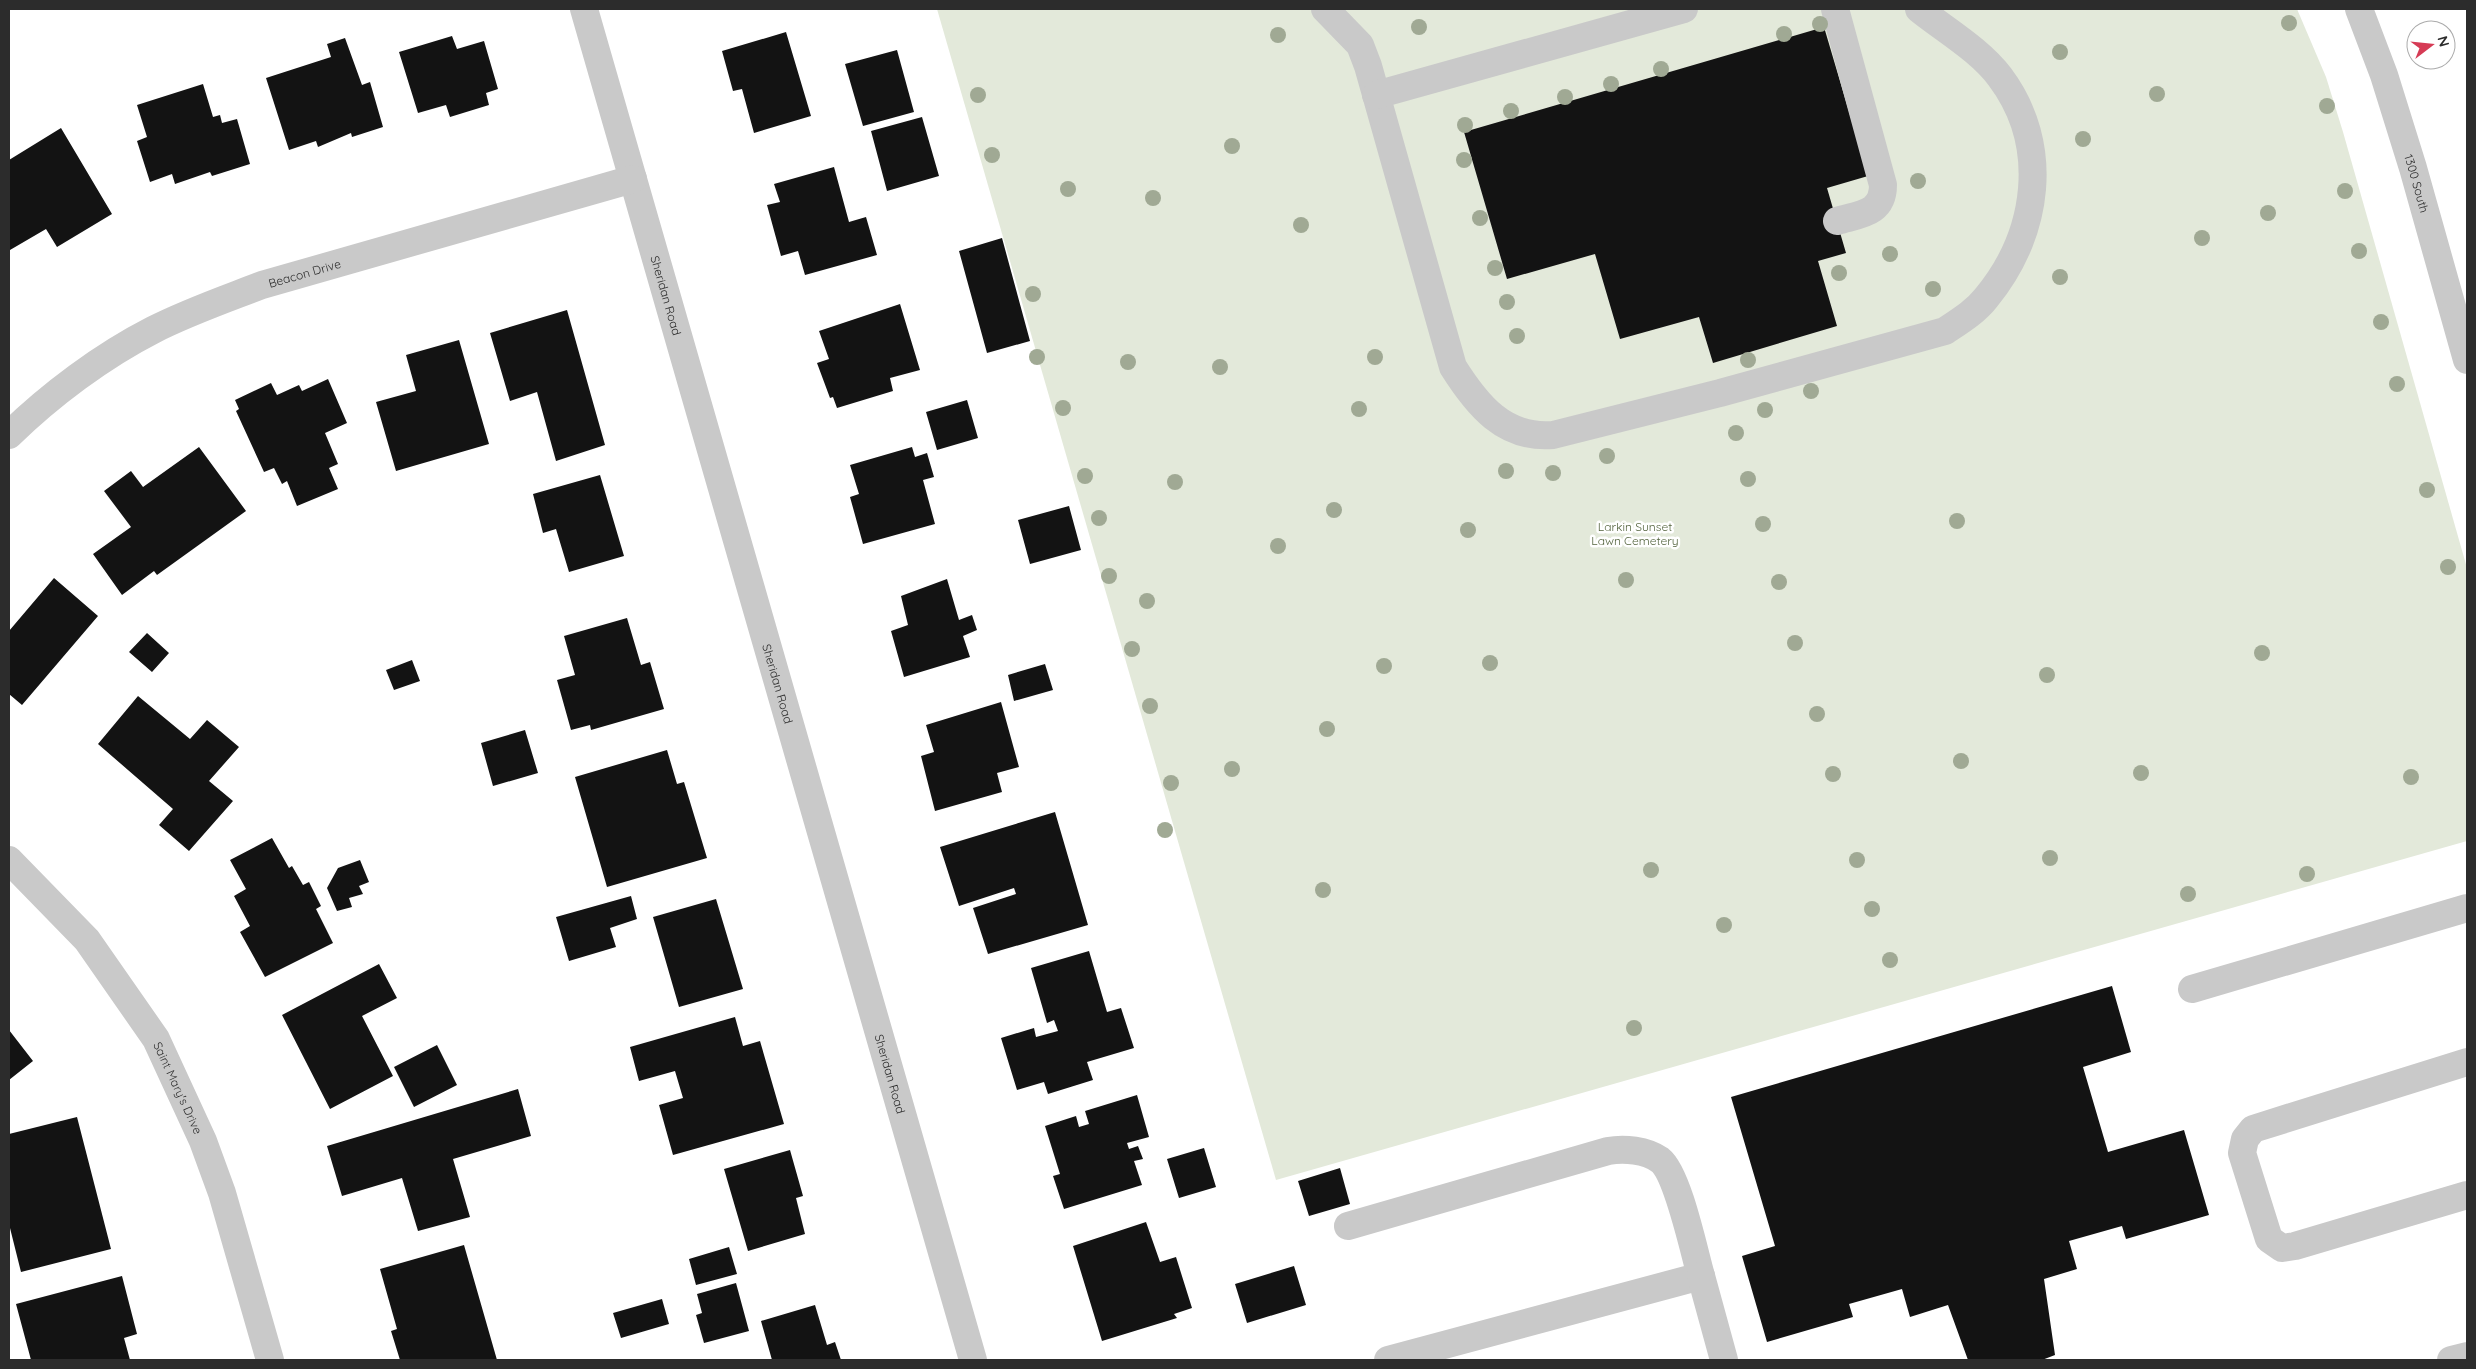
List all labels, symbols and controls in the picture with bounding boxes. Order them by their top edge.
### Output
north arrow [2406,20,2456,70]
text: N [2433,34,2454,49]
street label: 1300 South [2402,152,2433,214]
street label: Sheridan Road [648,254,685,337]
street label: Beacon Drive [267,255,343,290]
park label: Larkin Sunset Lawn Cemetery [1591,519,1679,548]
street label: Sheridan Road [760,642,797,725]
street label: Sheridan Road [872,1032,909,1115]
street label: Saint Mary's Drive [151,1039,206,1136]

